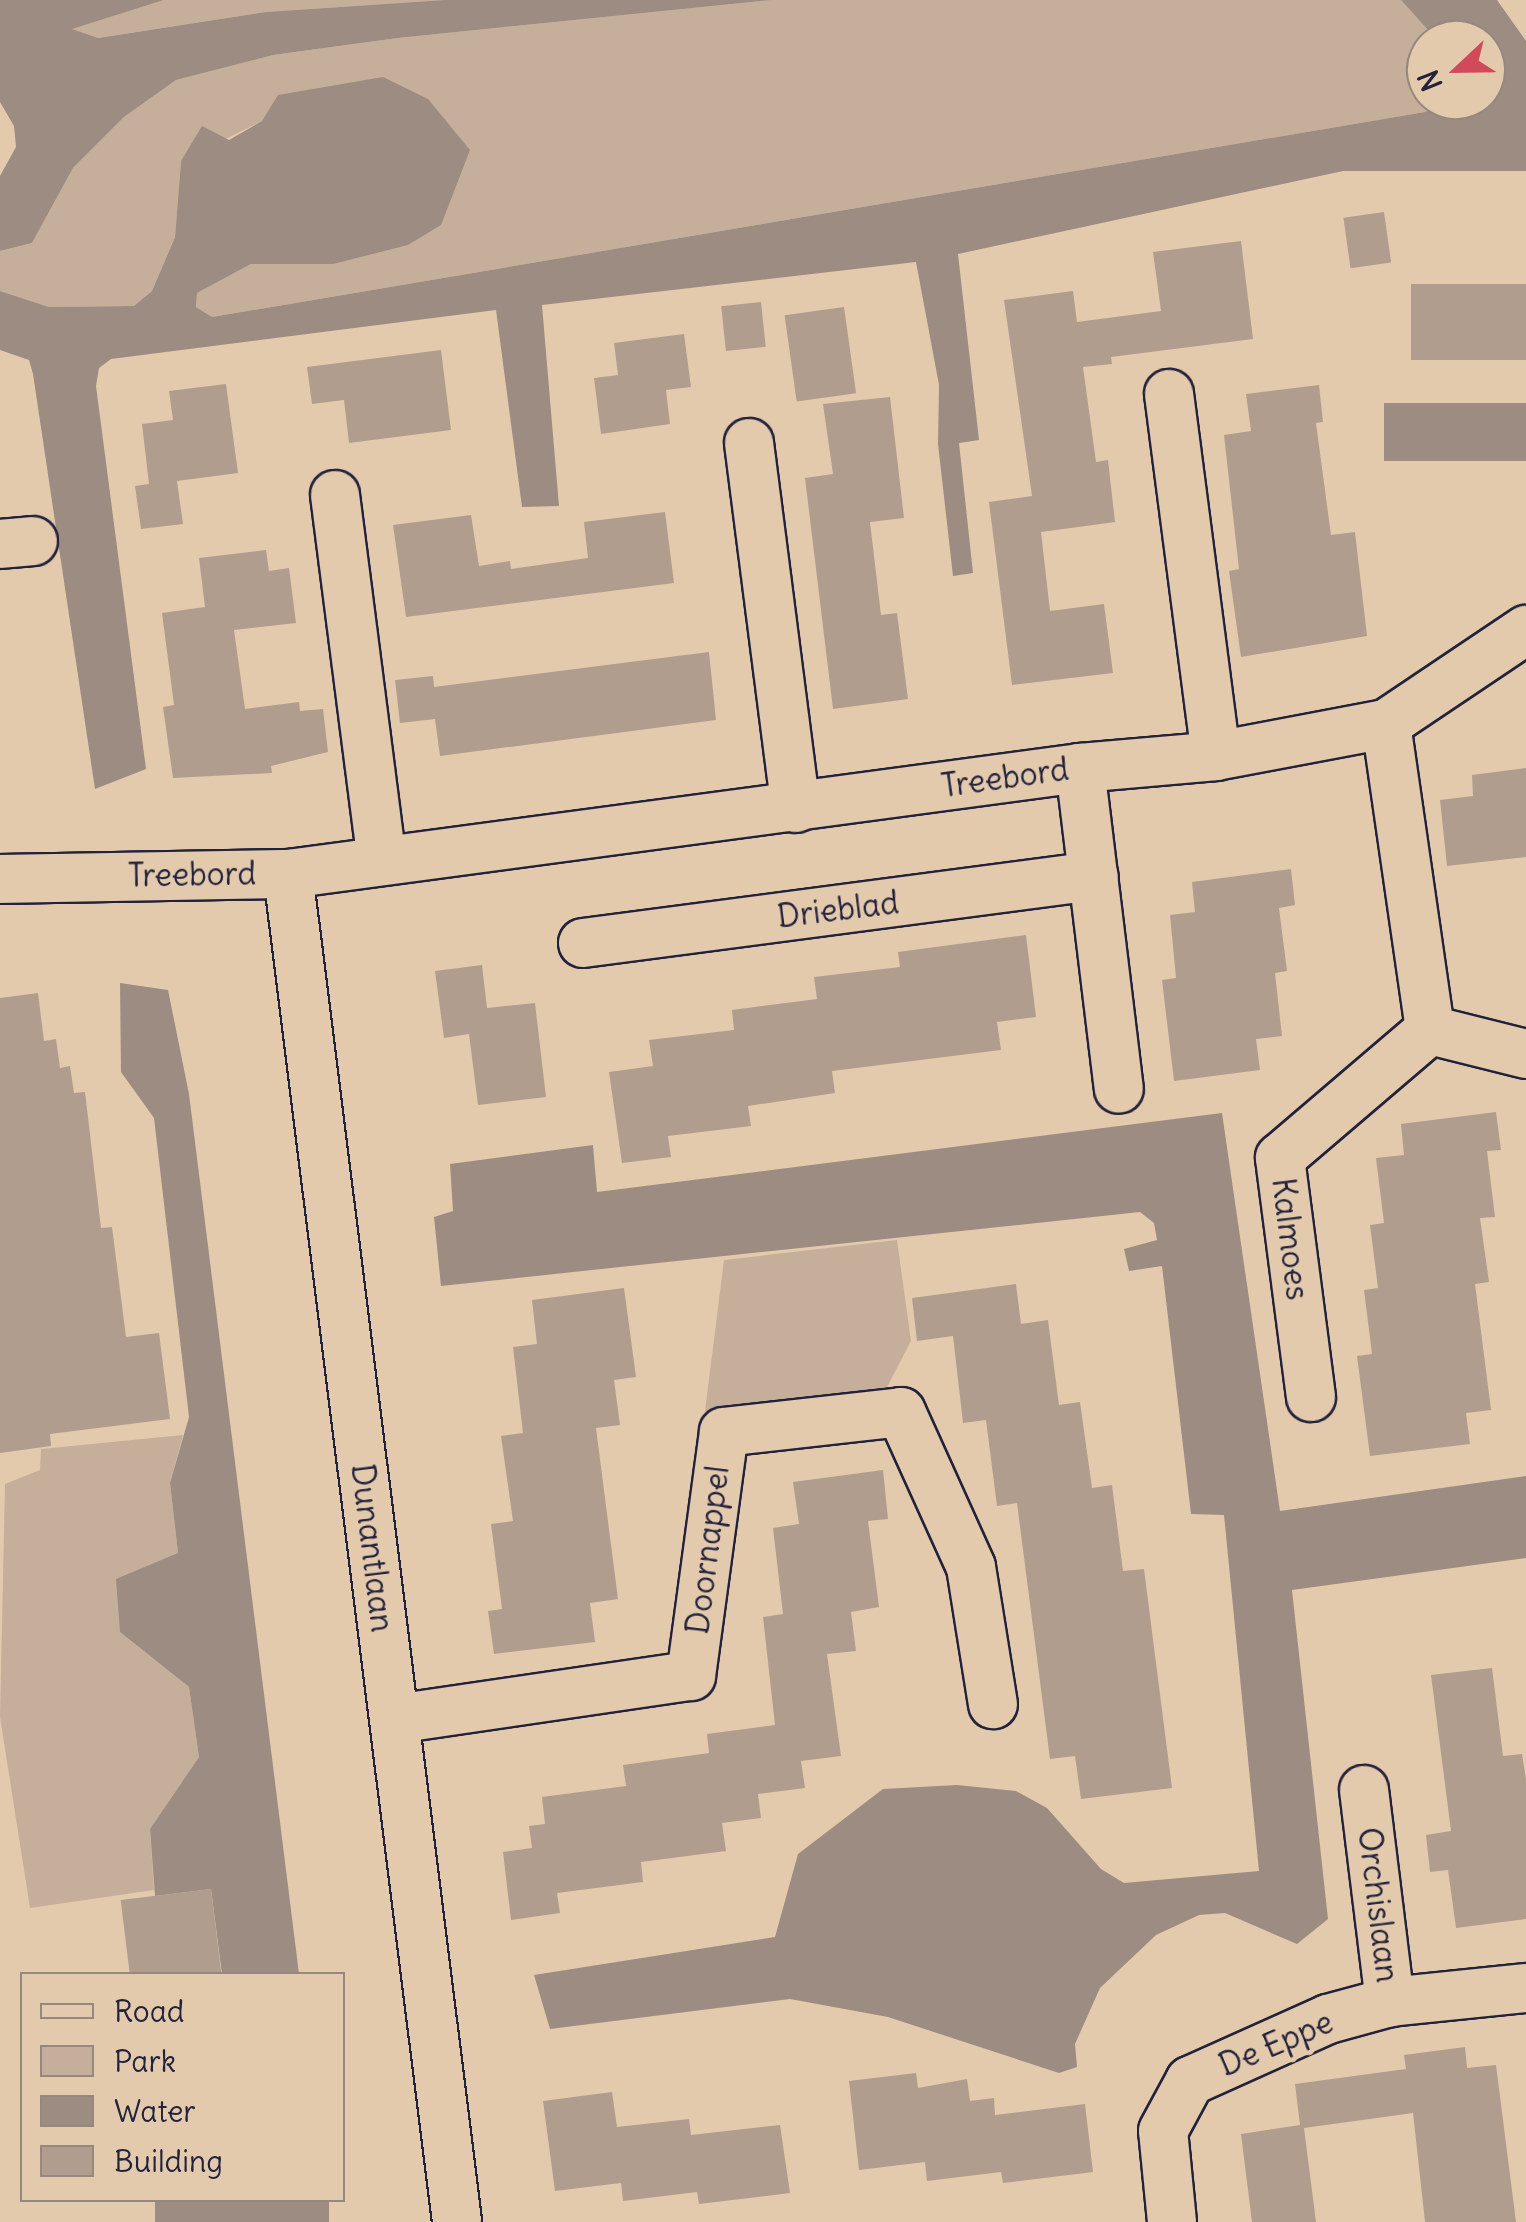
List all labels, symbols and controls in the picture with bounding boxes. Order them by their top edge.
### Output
north arrow [1406,20,1506,120]
text: N [1410,65,1450,96]
street label: Treebord [939,750,1071,806]
street label: Treebord [128,855,256,895]
street label: Drieblad [775,884,901,936]
street label: Kalmoes [1263,1176,1317,1302]
street label: Dunantlaan [343,1462,401,1634]
street label: Doornappel [679,1464,737,1636]
street label: Orchislaan [1349,1825,1407,1985]
legend [20,1972,345,2202]
text: Road [114,1992,184,2030]
street label: De Eppe [1213,2003,1339,2085]
text: Park [114,2042,176,2080]
text: Water [114,2092,196,2130]
text: Building [114,2142,223,2180]

